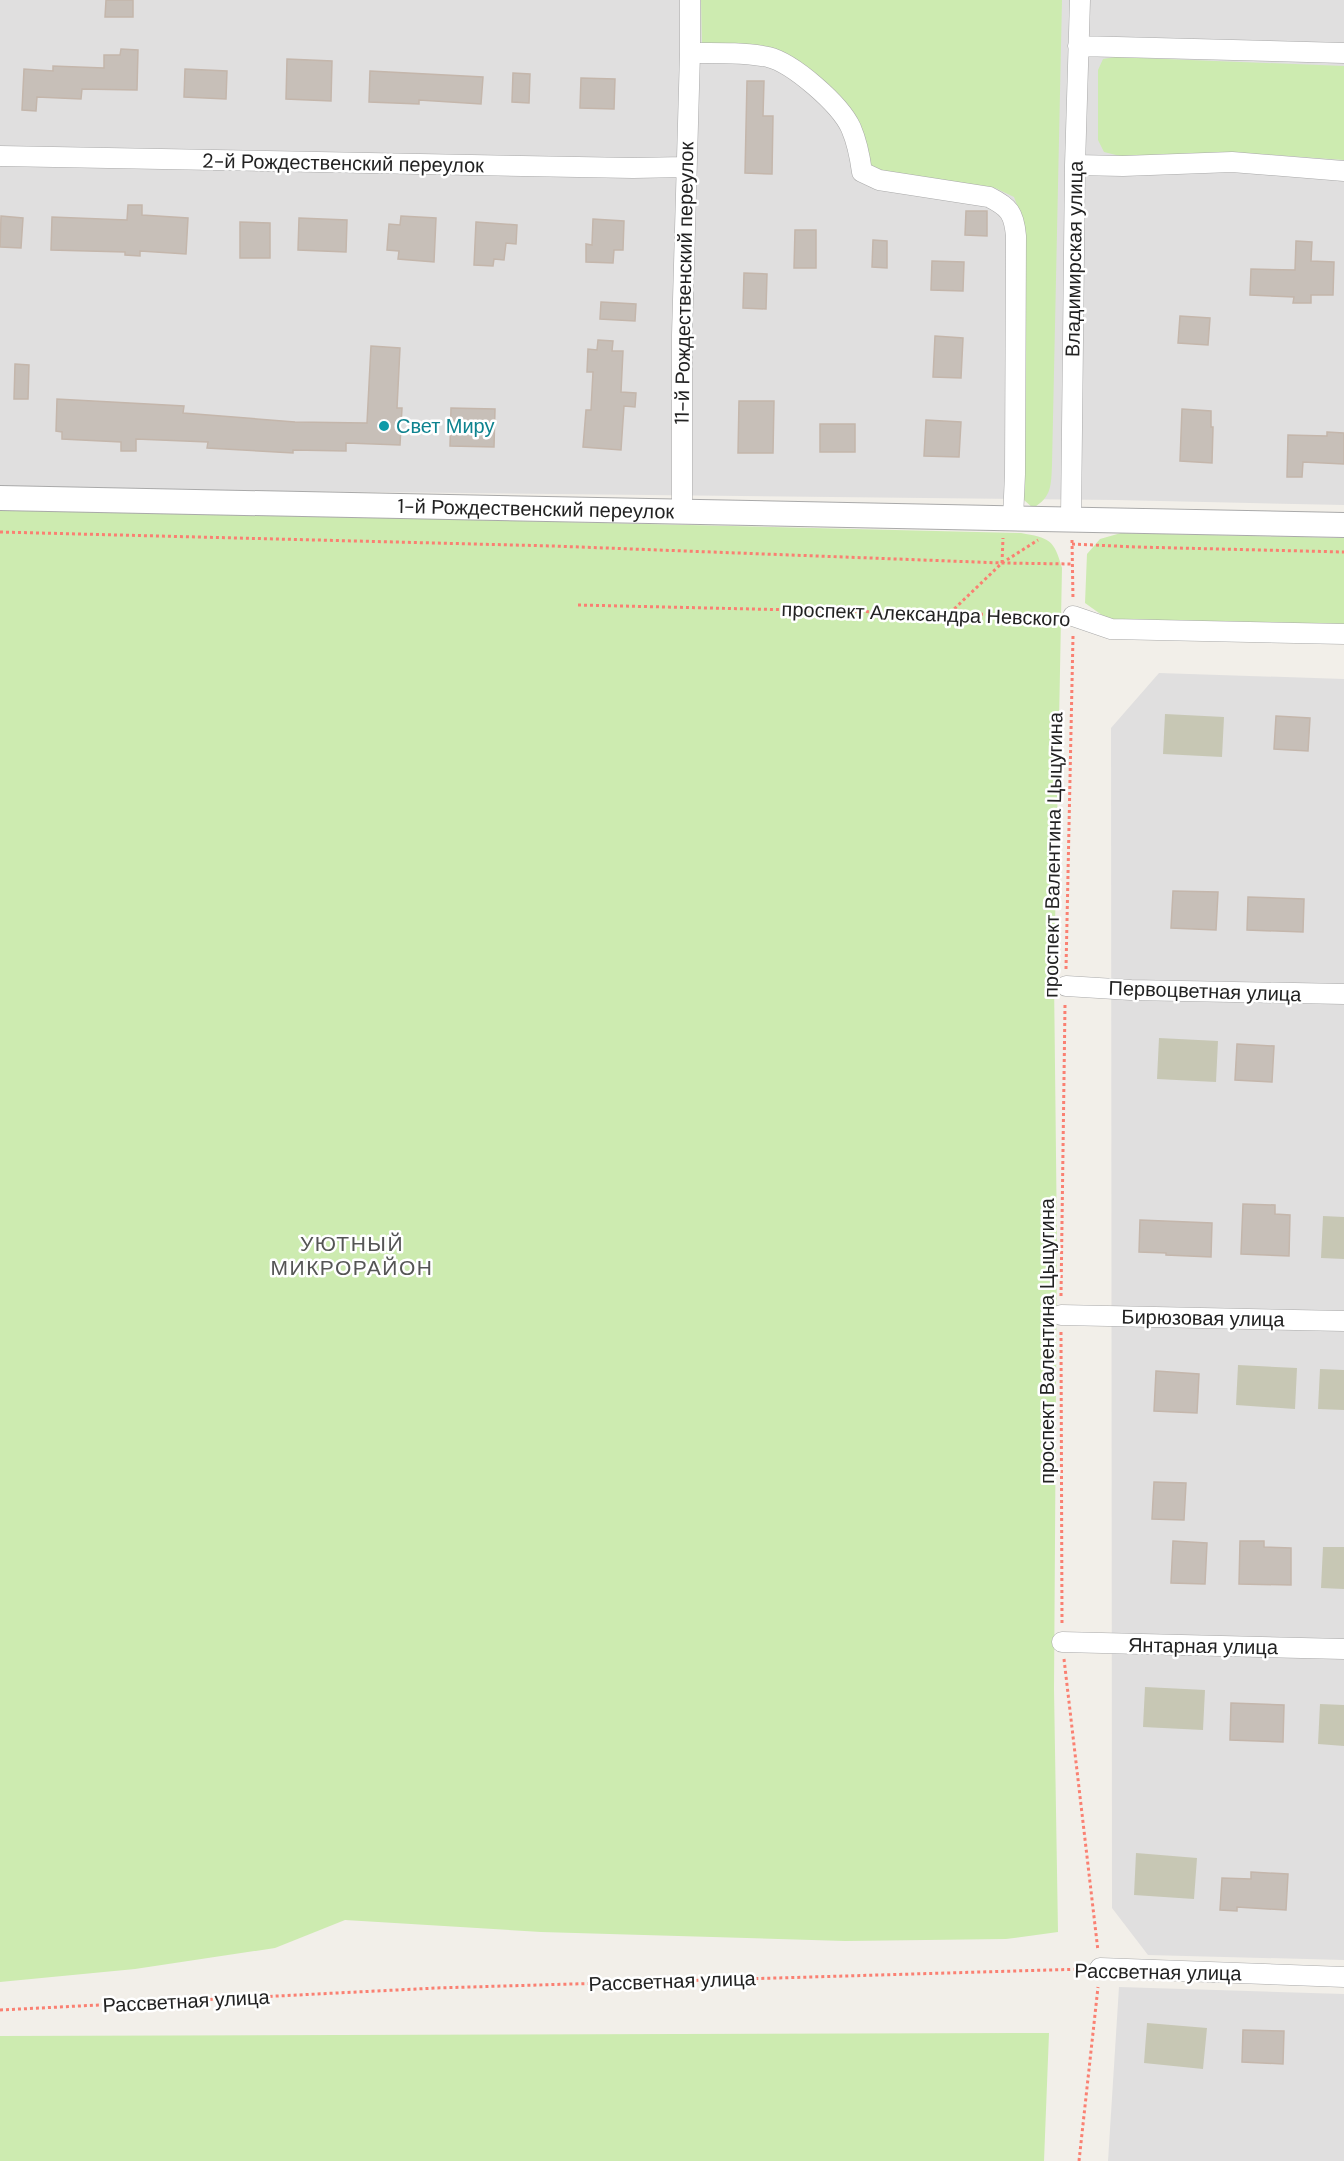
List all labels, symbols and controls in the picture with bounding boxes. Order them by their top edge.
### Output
street label: 11-й Рождественский переулок [669,141,699,425]
street label: 2-й Рождественский переулок [202,148,484,178]
street label: Владимирская улица [1059,160,1089,357]
place label: Свет Миру [396,413,495,439]
marker: Свет Миру [377,419,391,433]
street label: 1-й Рождественский переулок [397,493,675,525]
street label: проспект Александра Невского [781,596,1071,632]
street label: проспект Валентина Цыцугина [1038,711,1069,998]
street label: Первоцветная улица [1108,975,1303,1007]
street label: проспект Валентина Цыцугина [1034,1197,1060,1484]
district label: УЮТНЫЙ МИКРОРАЙОН [271,1230,433,1282]
street label: Бирюзовая улица [1121,1304,1286,1332]
street label: Янтарная улица [1128,1632,1279,1660]
street label: Рассветная улица [1074,1958,1243,1986]
street label: Рассветная улица [588,1965,757,1997]
street label: Рассветная улица [102,1984,271,2018]

